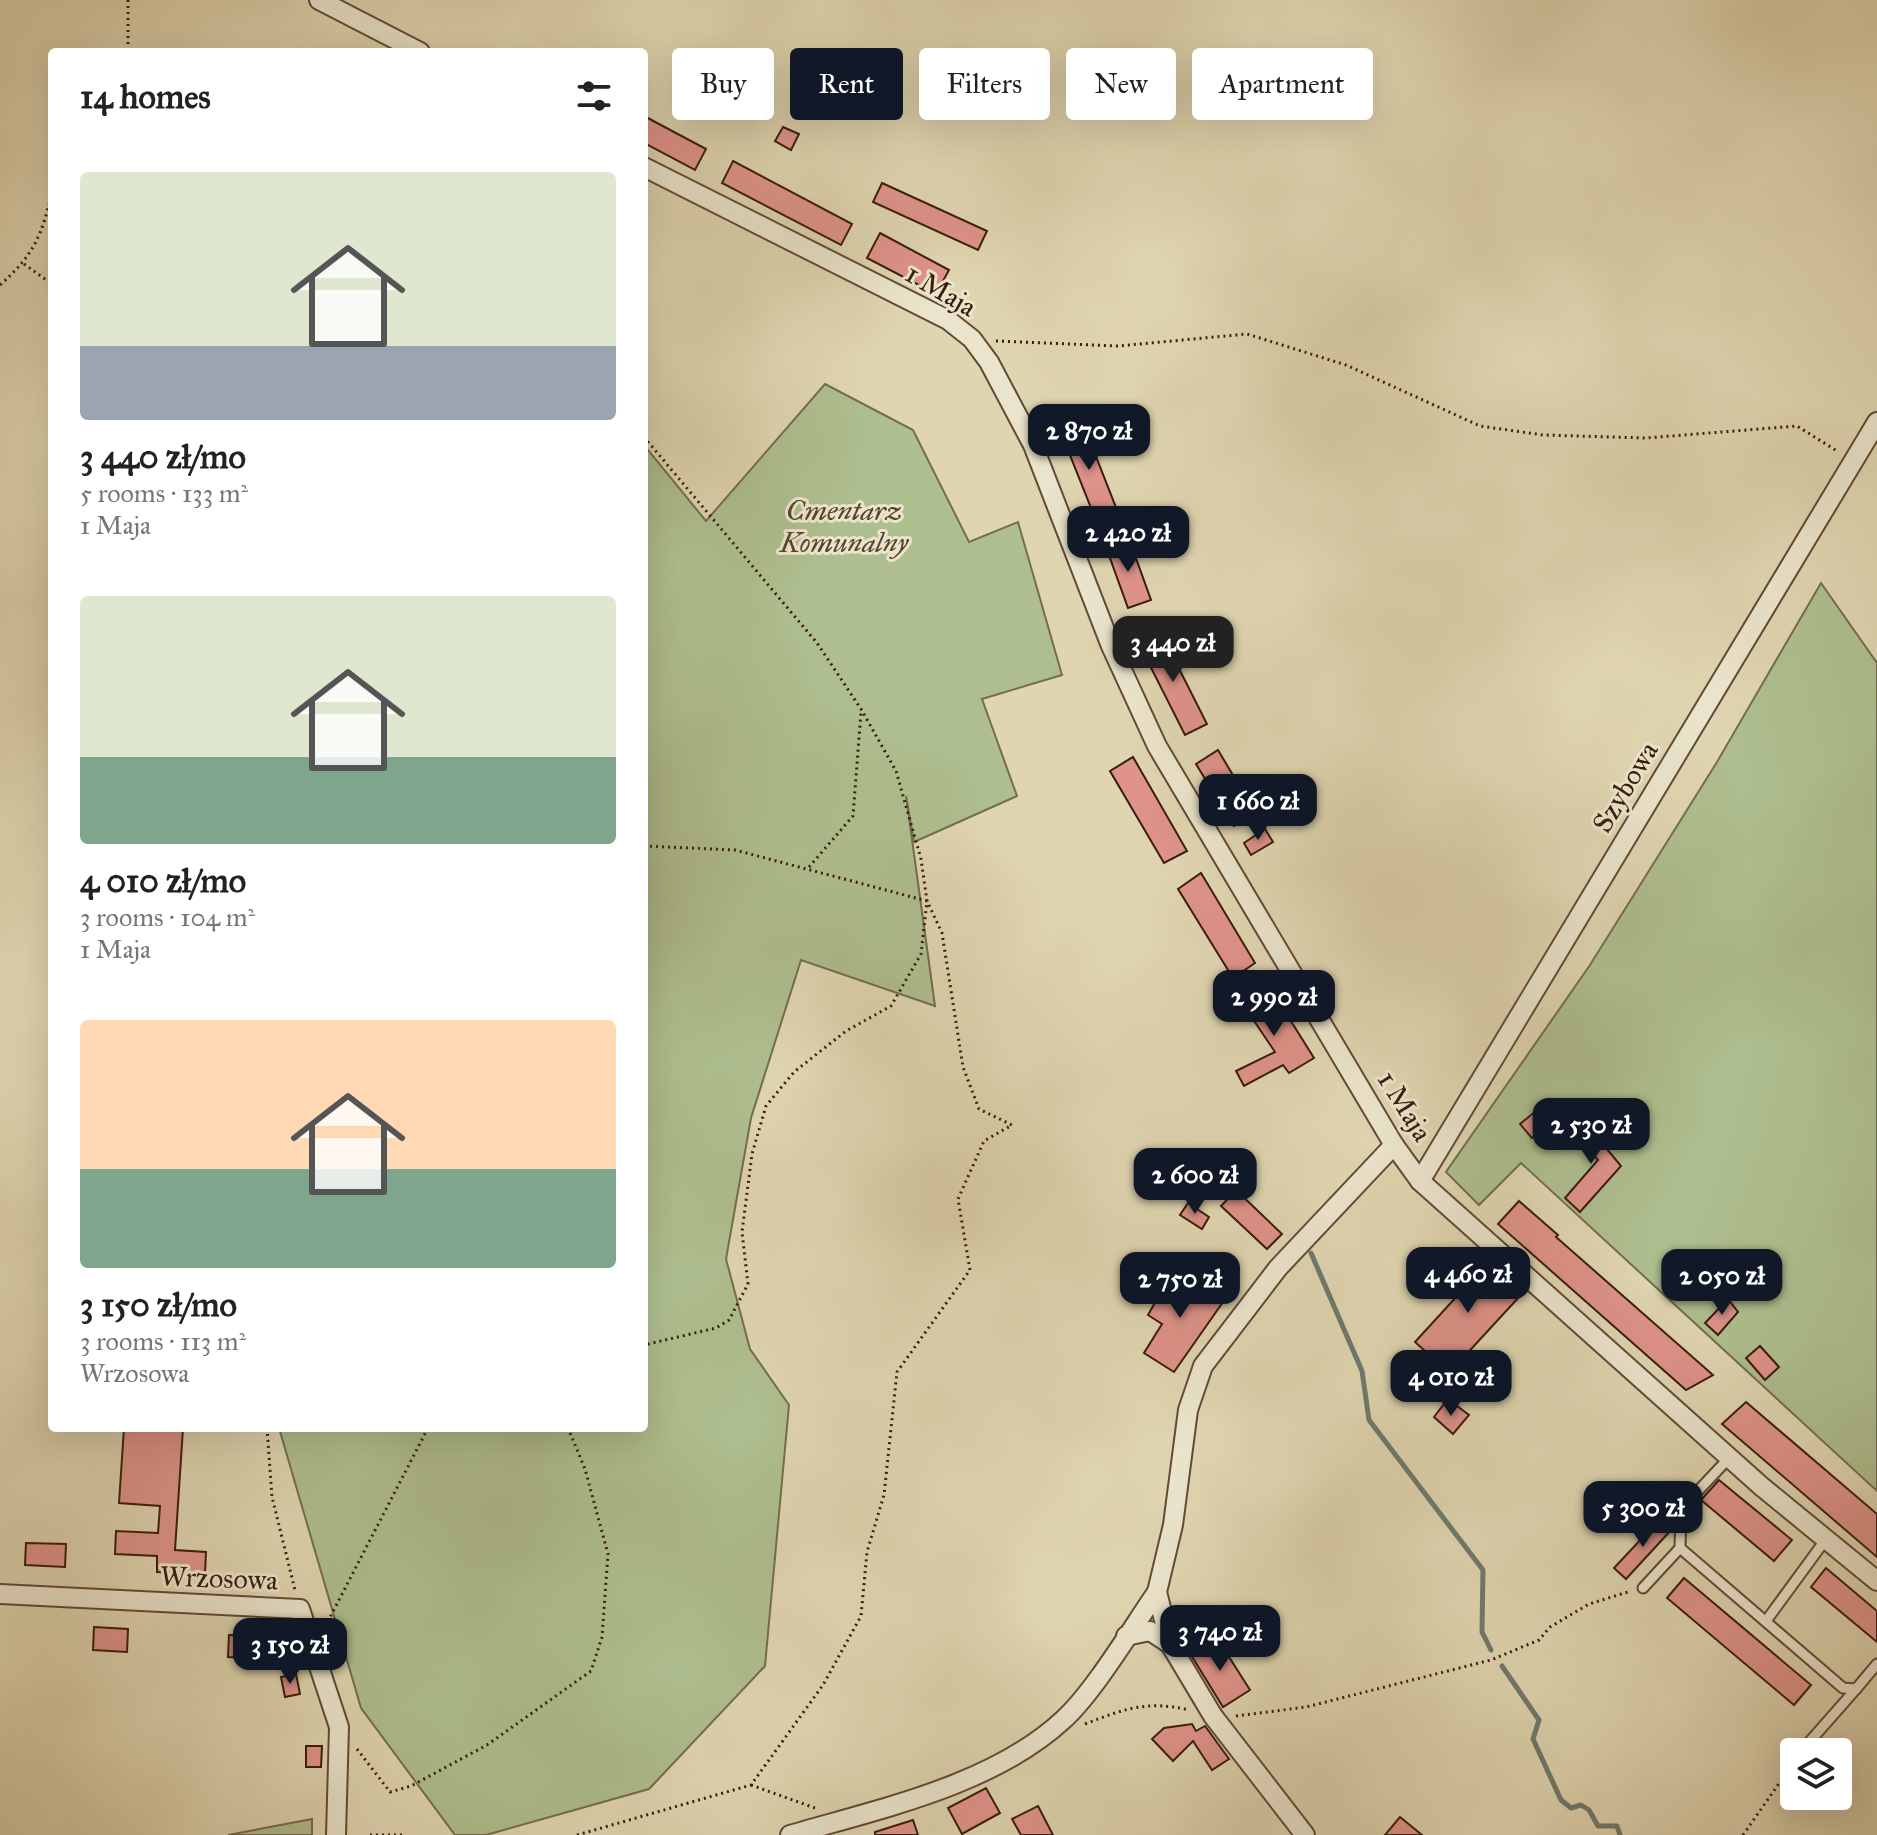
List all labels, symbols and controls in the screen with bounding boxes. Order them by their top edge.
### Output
chip: Buy [672,48,774,120]
chip: Rent [790,48,903,120]
chip: Filters [919,48,1050,120]
chip: New [1066,48,1176,120]
chip: Apartment [1192,48,1373,120]
icon: filters [572,74,616,118]
text: 14 homes [80,76,211,117]
icon: home [276,224,420,368]
street label: 1 Maja [899,256,983,324]
pin: 2 870 zł [1006,404,1172,472]
text: 2 870 zł [1046,414,1132,446]
text: 3 440 zł/mo [80,436,246,477]
text: 5 rooms · 133 m² [80,477,248,509]
park label: Cmentarz Komunalny [778,493,910,560]
pin: 2 420 zł [1045,506,1211,574]
text: 1 Maja [80,509,151,541]
text: 2 420 zł [1085,516,1171,548]
pin: 3 440 zł [1090,616,1256,684]
text: 3 440 zł [1131,626,1215,658]
icon: home [276,648,420,792]
street label: Szybowa [1584,735,1666,839]
pin: 1 660 zł [1175,774,1341,842]
text: 1 660 zł [1217,784,1299,816]
text: 4 010 zł/mo [80,860,246,901]
text: 3 rooms · 104 m² [80,901,255,933]
text: 1 Maja [80,933,151,965]
pin: 2 990 zł [1191,970,1357,1038]
text: 2 990 zł [1231,980,1317,1012]
street label: 1 Maja [1370,1064,1440,1148]
icon: home [276,1072,420,1216]
pin: 2 530 zł [1508,1098,1674,1166]
text: 2 530 zł [1551,1108,1631,1140]
pin: 2 600 zł [1112,1148,1278,1216]
text: 2 600 zł [1152,1158,1238,1190]
pin: 4 460 zł [1385,1247,1551,1315]
pin: 2 050 zł [1639,1249,1805,1317]
pin: 2 750 zł [1097,1252,1263,1320]
text: 4 460 zł [1424,1257,1512,1289]
text: 2 050 zł [1679,1259,1765,1291]
text: 2 750 zł [1138,1262,1222,1294]
text: 3 150 zł/mo [80,1284,237,1325]
text: 3 rooms · 113 m² [80,1325,246,1357]
pin: 4 010 zł [1368,1350,1534,1418]
text: Wrzosowa [80,1357,189,1389]
text: 4 010 zł [1409,1360,1493,1392]
pin: 5 300 zł [1560,1481,1726,1549]
text: 5 300 zł [1601,1491,1685,1523]
street label: Wrzosowa [160,1558,279,1598]
pin: 3 740 zł [1137,1605,1303,1673]
text: 3 740 zł [1178,1615,1262,1647]
pin: 3 150 zł [207,1618,373,1686]
text: 3 150 zł [251,1628,329,1660]
map controls [1780,1738,1852,1810]
button: layers [1780,1738,1852,1810]

